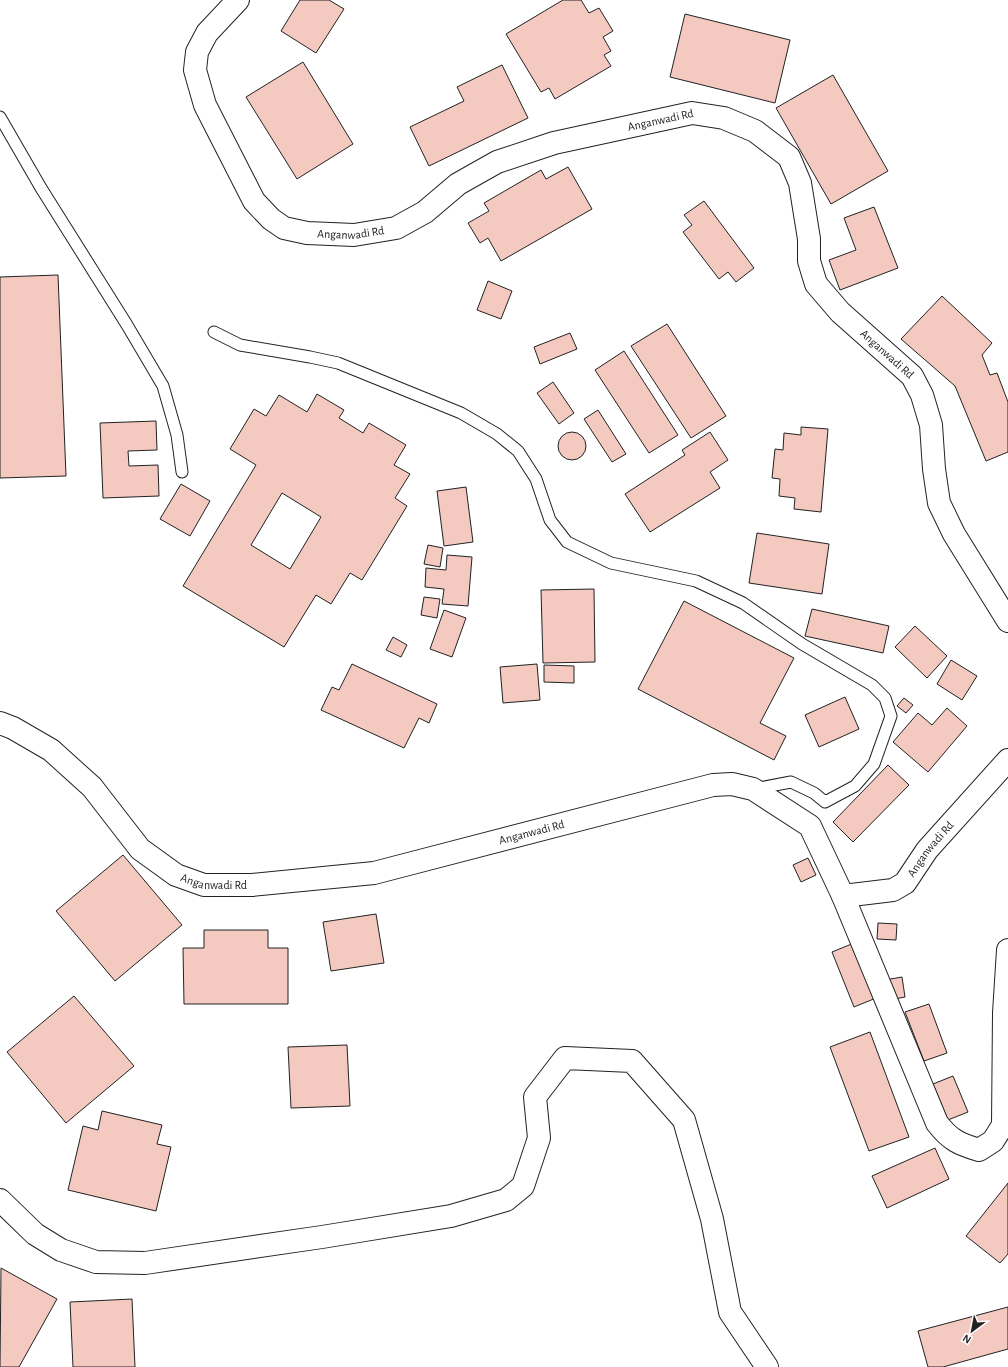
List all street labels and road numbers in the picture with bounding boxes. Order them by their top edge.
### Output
street label: Anganwadi Rd [626,107,695,133]
street label: Anganwadi Rd [317,224,385,241]
street label: Anganwadi Rd [858,327,916,381]
street label: Anganwadi Rd [498,818,566,846]
street label: Anganwadi Rd [905,819,956,879]
street label: Anganwadi Rd [179,871,247,891]

